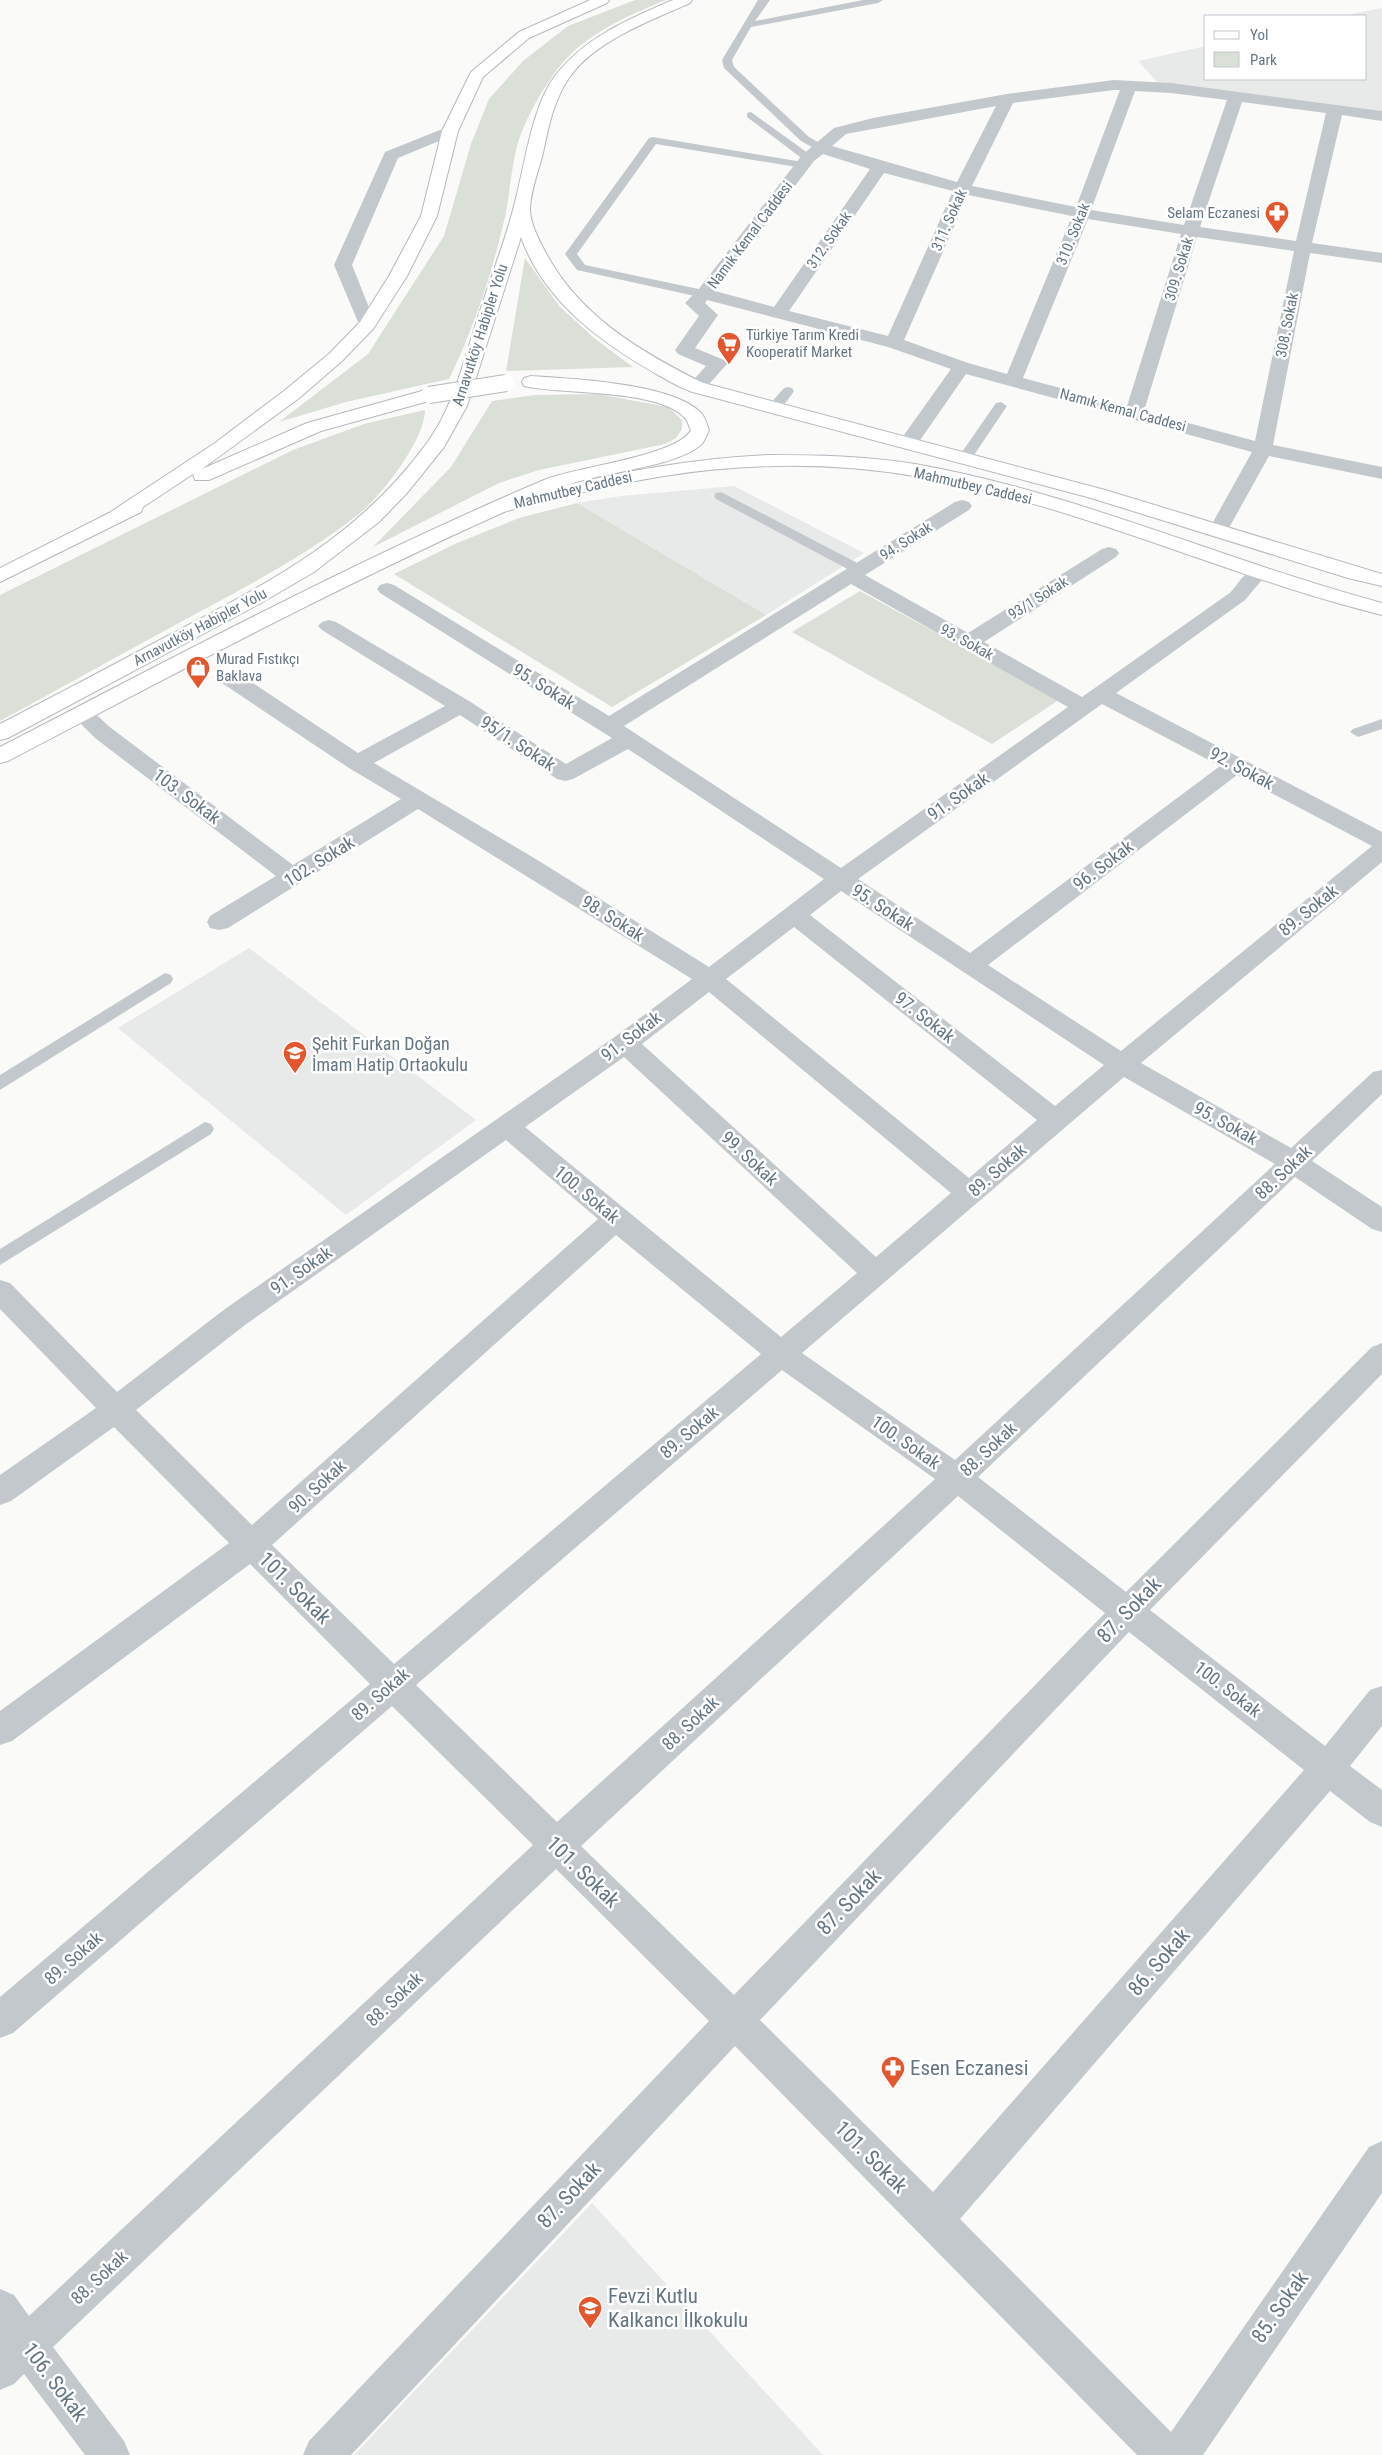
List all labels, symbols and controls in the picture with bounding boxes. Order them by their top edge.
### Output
legend [1204,15,1367,80]
text: Yol [1250,26,1268,44]
text: Park [1250,51,1277,69]
street label: Namık Kemal Caddesi [704,178,796,292]
street label: 311. Sokak [927,186,971,254]
street label: 310. Sokak [1052,200,1094,268]
pharmacy icon: Selam Eczanesi [1264,200,1290,234]
place label: Selam Eczanesi [1167,204,1260,222]
street label: 312. Sokak [803,208,855,272]
street label: 309. Sokak [1161,235,1197,303]
street label: Arnavutköy Habipler Yolu [449,262,511,408]
street label: 308. Sokak [1272,291,1302,359]
place label: Türkiye Tarım Kredi Kooperatif Market [746,326,859,361]
supermarket icon: Türkiye Tarım Kredi Kooperatif Market [716,331,742,365]
street label: Namık Kemal Caddesi [1058,385,1188,435]
street label: Mahmutbey Caddesi [912,464,1034,508]
street label: Mahmutbey Caddesi [512,468,634,512]
street label: 94. Sokak [877,518,936,564]
street label: 93/1 Sokak [1005,572,1071,623]
street label: Arnavutköy Habipler Yolu [130,584,270,670]
street label: 93. Sokak [937,620,997,664]
place label: Murad Fıstıkçı Baklava [216,650,300,685]
shop icon: Murad Fıstıkçı Baklava [185,655,211,689]
street label: 95. Sokak [509,659,579,713]
street label: 95/1. Sokak [476,711,560,775]
street label: 92. Sokak [1206,742,1278,794]
street label: 103. Sokak [149,764,225,828]
street label: 91. Sokak [923,767,993,825]
street label: 102. Sokak [280,831,358,891]
street label: 96. Sokak [1069,836,1137,894]
street label: 95. Sokak [848,879,918,935]
street label: 89. Sokak [1274,880,1342,940]
street label: 98. Sokak [578,891,648,945]
street label: 97. Sokak [891,987,959,1047]
street label: 91. Sokak [597,1007,665,1065]
place label: Şehit Furkan Doğan İmam Hatip Ortaokulu [312,1033,468,1075]
school or university icon: Şehit Furkan Doğan İmam Hatip Ortaokulu [282,1040,308,1074]
street label: 95. Sokak [1190,1097,1262,1149]
street label: 99. Sokak [717,1126,783,1190]
street label: 89. Sokak [964,1139,1030,1201]
street label: 88. Sokak [1250,1140,1316,1204]
street label: 100. Sokak [550,1161,624,1227]
street label: 91. Sokak [266,1241,336,1299]
street label: 89. Sokak [655,1401,723,1463]
street label: 100. Sokak [868,1411,944,1473]
street label: 88. Sokak [955,1417,1021,1481]
street label: 90. Sokak [284,1455,350,1517]
street label: 101. Sokak [254,1547,336,1629]
street label: 87. Sokak [1092,1572,1166,1648]
street label: 100. Sokak [1191,1656,1265,1722]
street label: 89. Sokak [347,1663,413,1725]
street label: 88. Sokak [657,1691,723,1755]
street label: 101. Sokak [542,1831,625,1913]
street label: 87. Sokak [812,1864,886,1940]
street label: 86. Sokak [1123,1923,1195,2001]
street label: 89. Sokak [40,1927,106,1989]
street label: 88. Sokak [361,1967,427,2031]
pharmacy icon: Esen Eczanesi [880,2055,906,2089]
place label: Esen Eczanesi [910,2056,1028,2080]
street label: 101. Sokak [830,2116,912,2198]
street label: 87. Sokak [532,2157,606,2233]
street label: 88. Sokak [66,2245,132,2309]
street label: 85. Sokak [1247,2266,1314,2347]
place label: Fevzi Kutlu Kalkancı İlkokulu [608,2284,748,2332]
school or university icon: Fevzi Kutlu Kalkancı İlkokulu [577,2295,603,2329]
street label: 106. Sokak [18,2338,93,2426]

